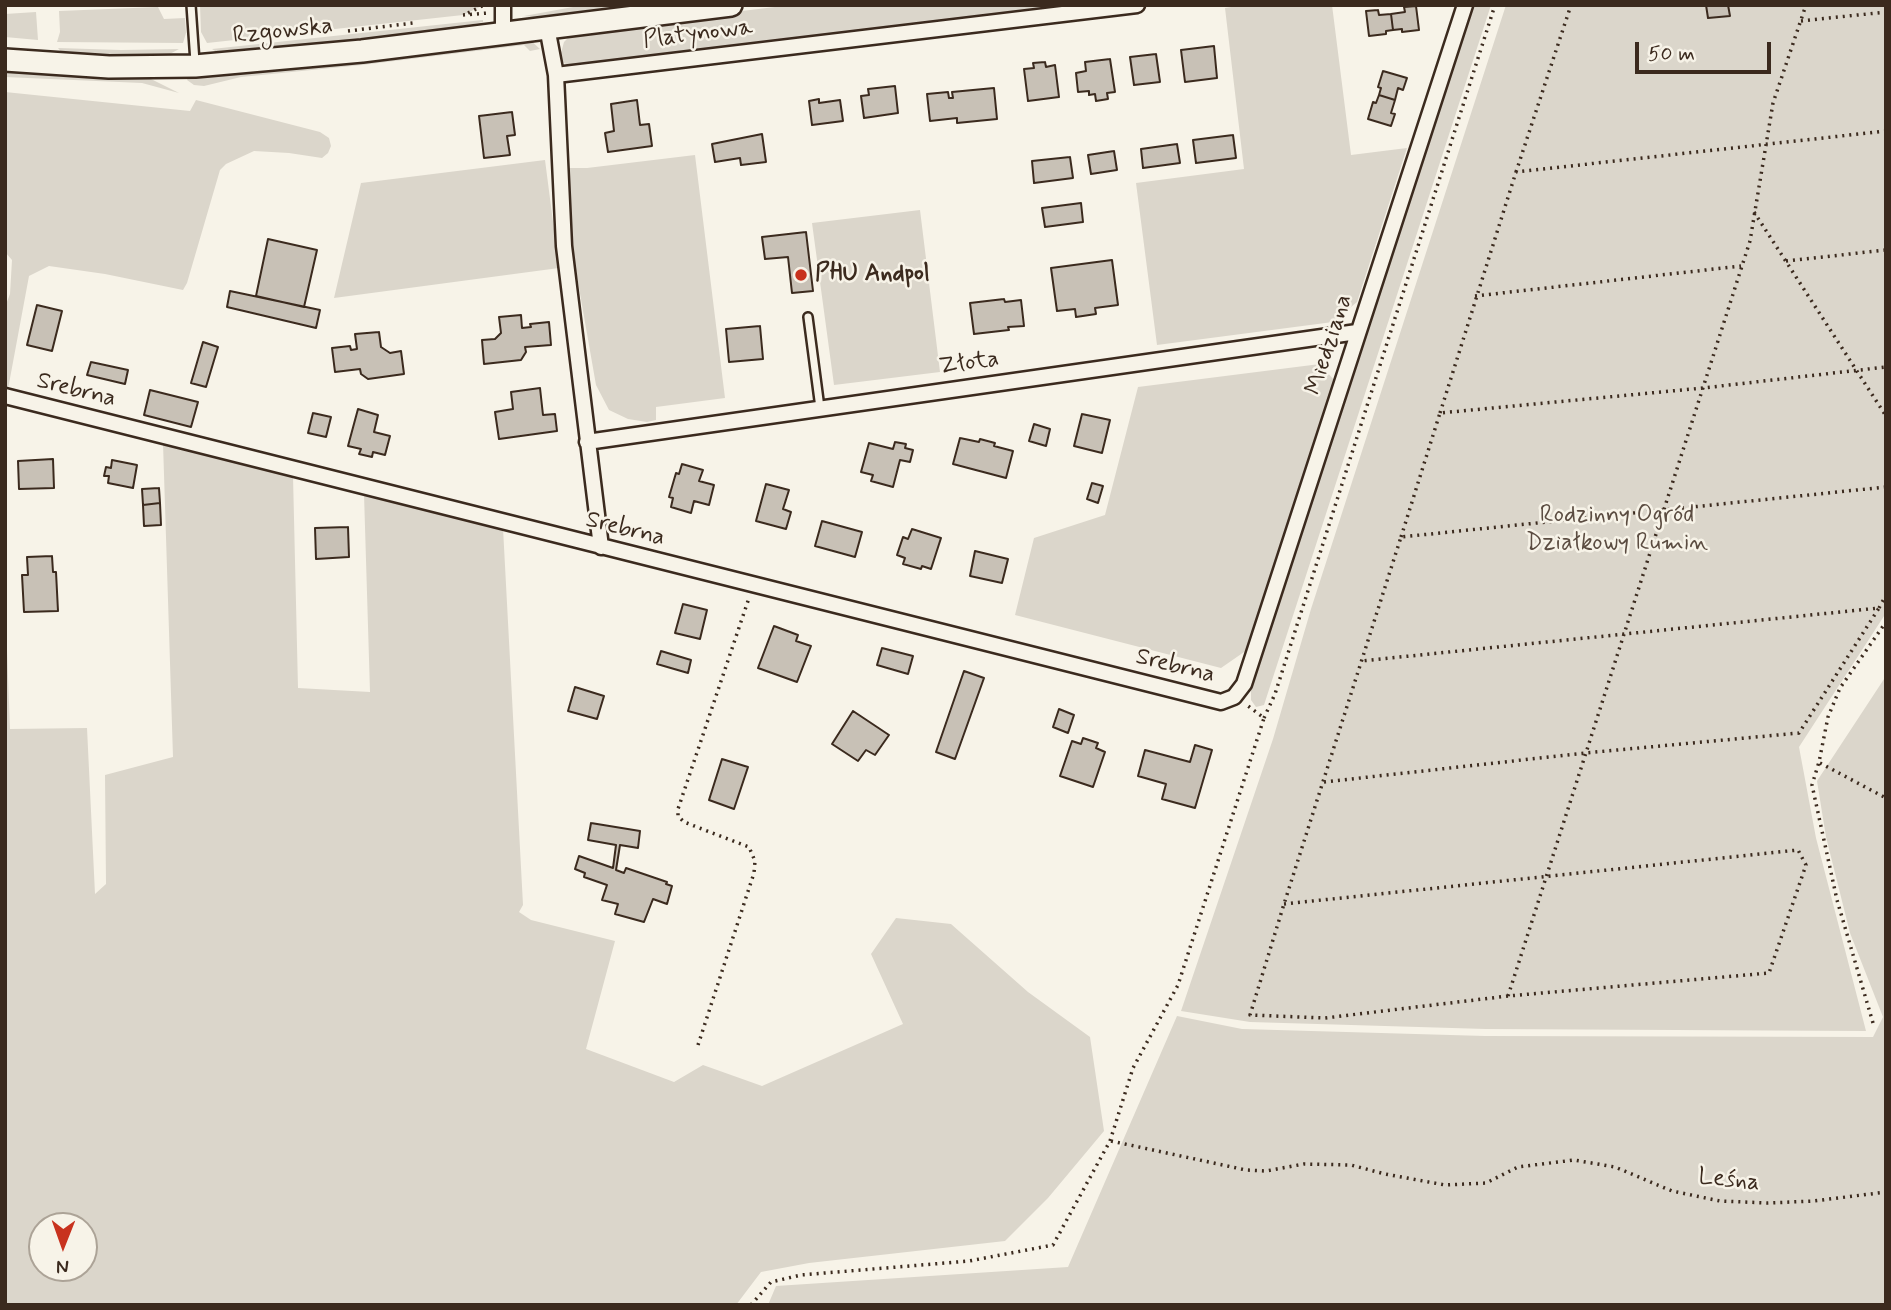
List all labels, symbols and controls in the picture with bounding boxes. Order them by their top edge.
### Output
street label: Rzgowska [231,12,335,52]
street label: Platynowa [642,14,754,56]
scale bar [1639,28,1776,72]
text: 50 m [1648,40,1695,68]
place label: PHU Andpol [815,261,930,289]
marker: PHU Andpol [793,267,809,283]
street label: Miedziana [1300,291,1360,399]
street label: Złota [937,346,1001,382]
street label: Srebrna [33,367,119,415]
park label: Rodzinny Ogród Działkowy Rumin [1526,502,1708,558]
street label: Srebrna [582,506,668,554]
street label: Srebrna [1132,643,1218,691]
street label: Leśna [1697,1163,1761,1199]
north arrow [28,1212,98,1282]
text: N [56,1254,69,1279]

